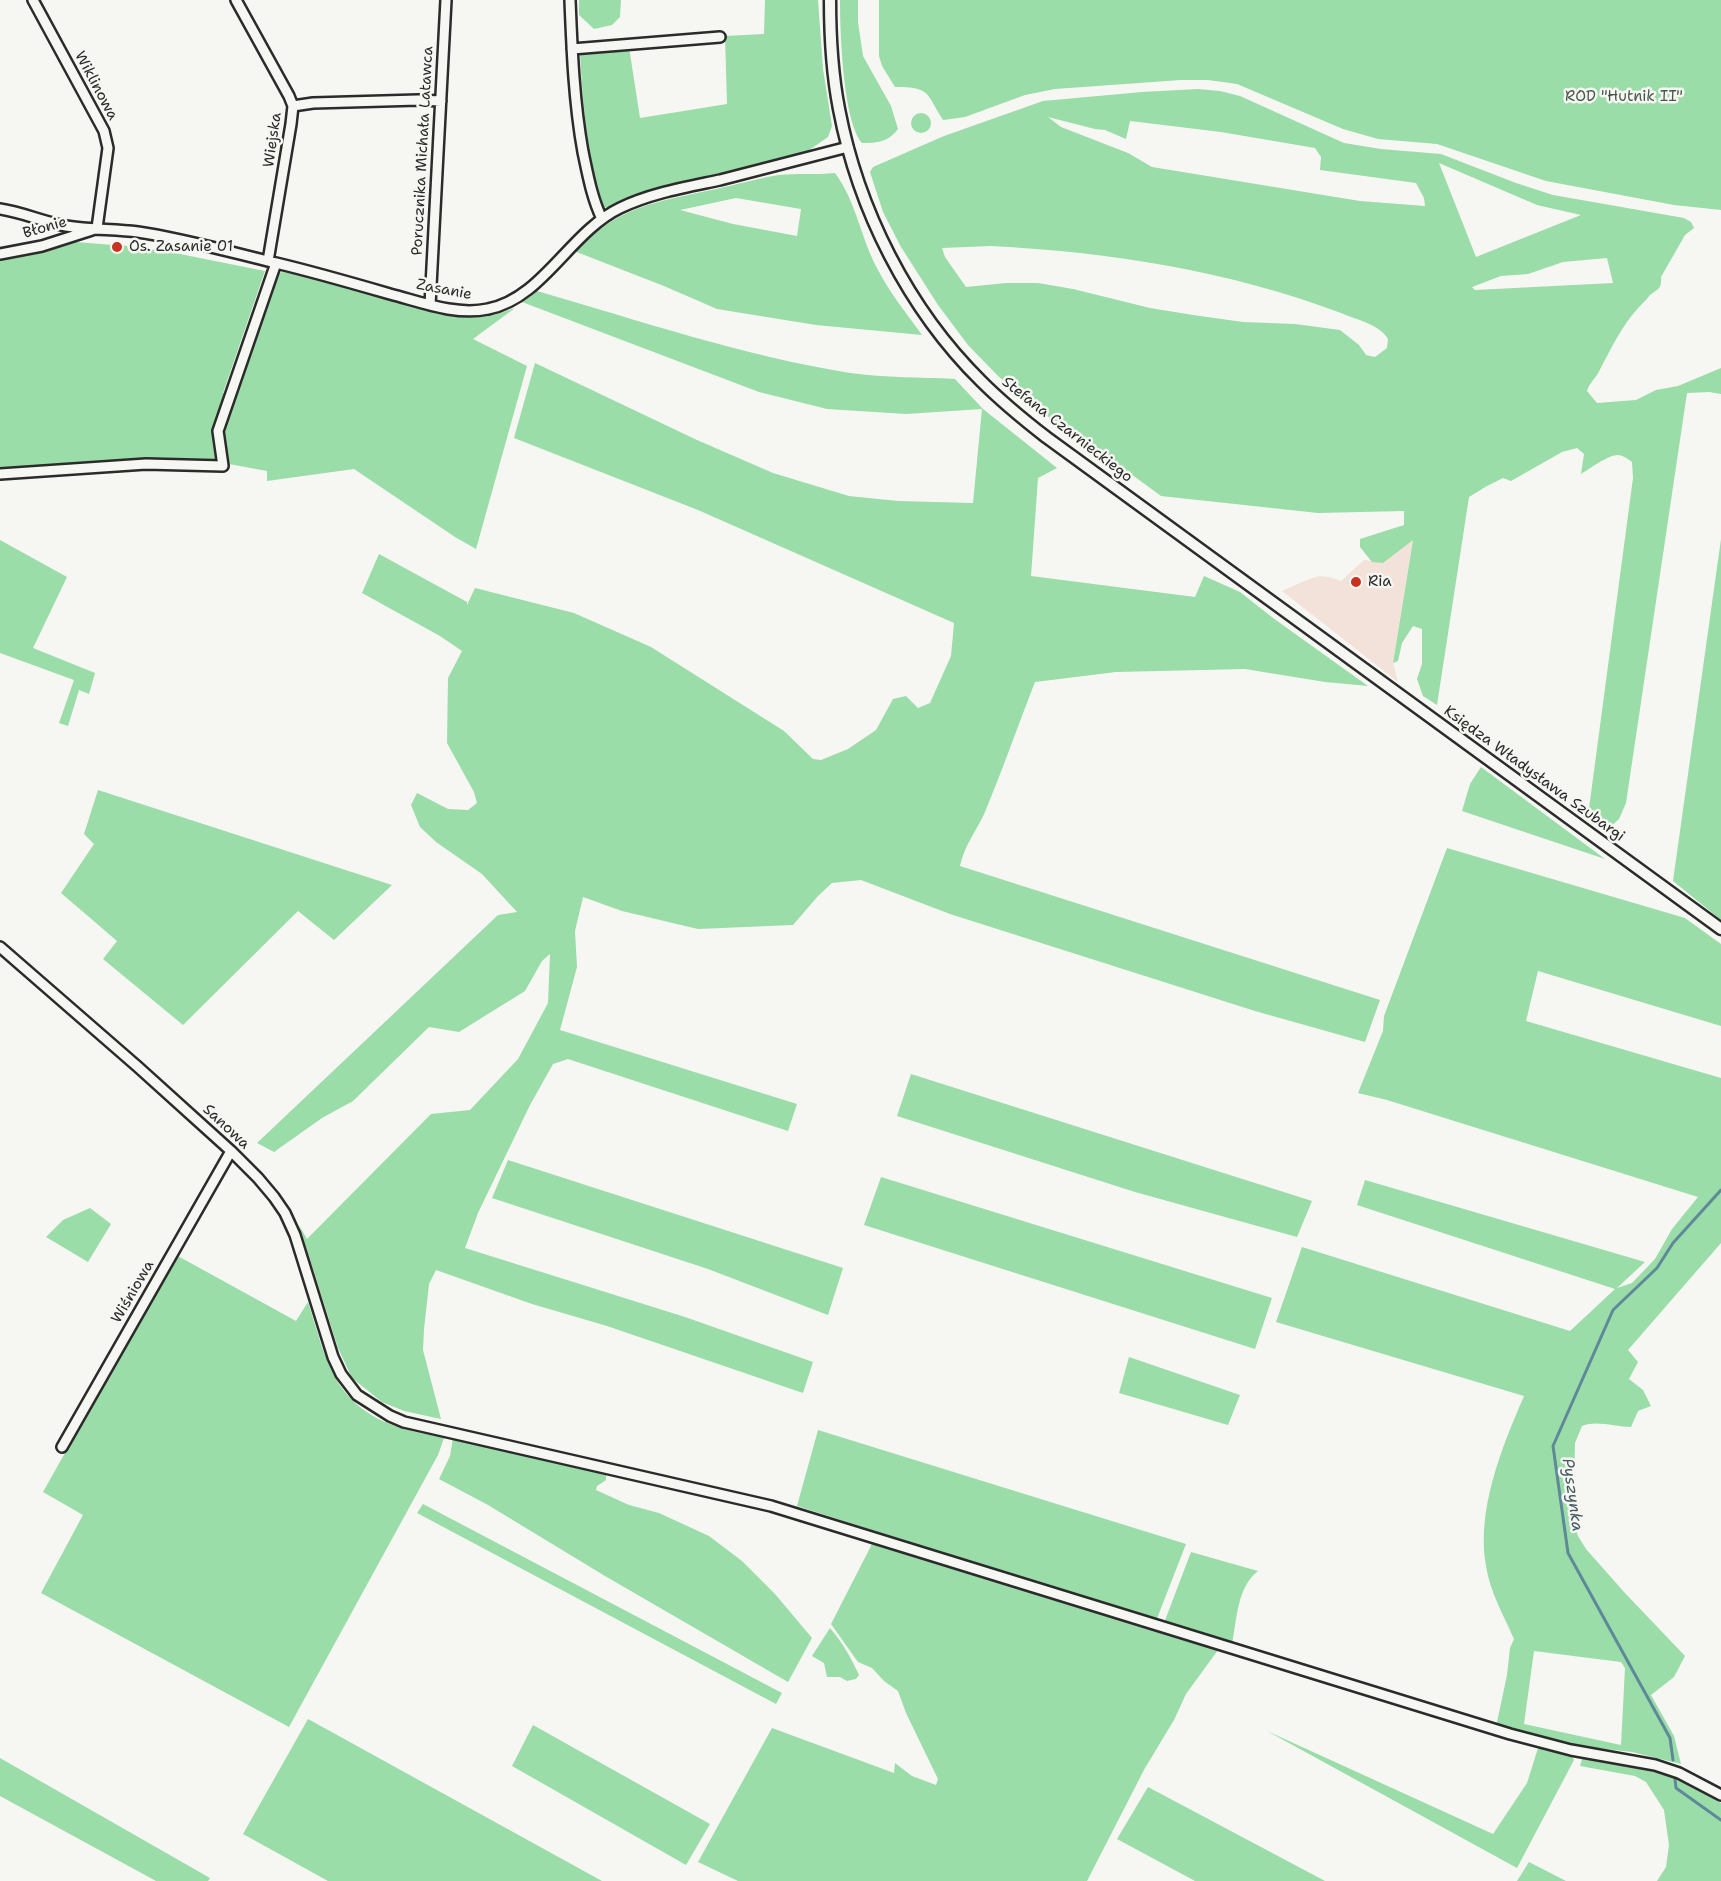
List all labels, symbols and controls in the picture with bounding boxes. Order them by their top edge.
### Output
street label: Porucznika Michała Latawca [409,46,437,256]
street label: Wiklinowa [70,49,122,123]
park label: ROD "Hutnik II" [1565,88,1683,106]
street label: Wiejska [260,111,286,169]
street label: Błonie [21,213,69,243]
place label: Os. Zasanie 01 [129,238,233,256]
marker: Os. Zasanie 01 [110,240,124,254]
street label: Zasanie [415,276,473,304]
street label: Stefana Czarnieckiego [998,373,1136,487]
place label: Ria [1368,573,1392,591]
marker: Ria [1349,575,1363,589]
street label: Księdza Władysława Szubargi [1440,702,1628,846]
street label: Sanowa [199,1101,253,1153]
street label: Wiśniowa [108,1257,158,1327]
water label: Pyszynka [1557,1457,1587,1533]

